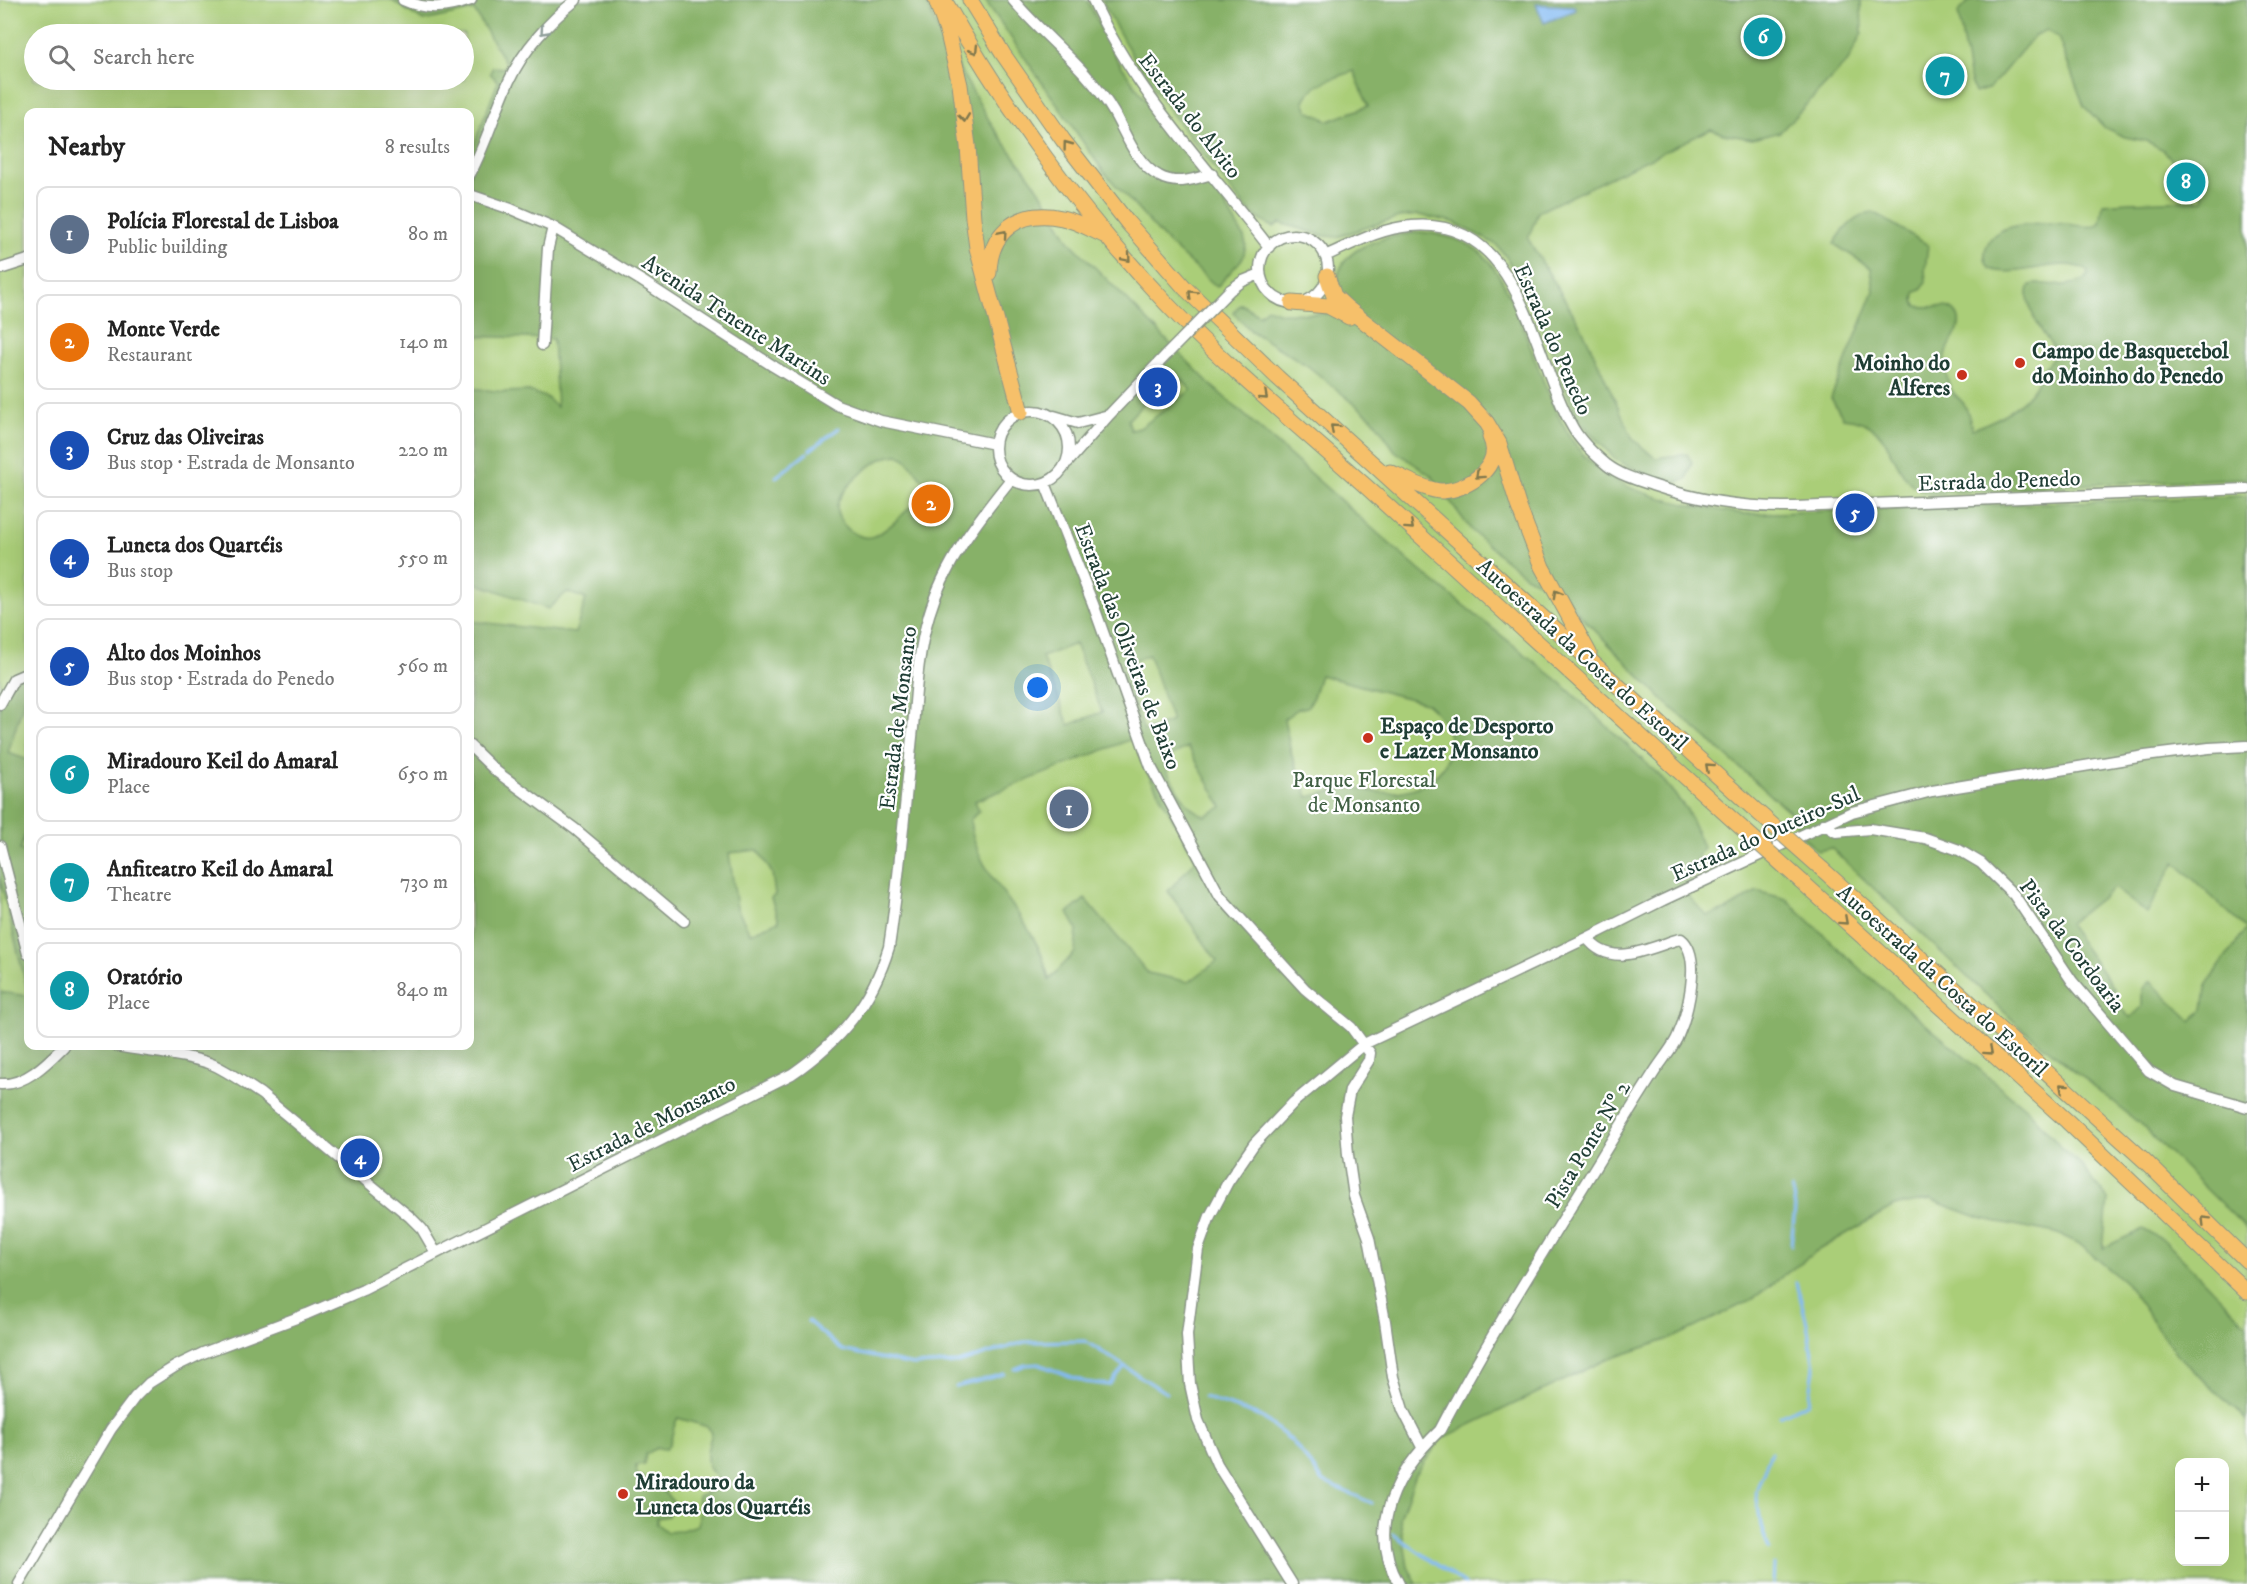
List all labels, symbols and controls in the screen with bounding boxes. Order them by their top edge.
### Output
pin: 6 [1744,15,1782,60]
search box [24,24,474,90]
one-way arrow [540,24,551,35]
icon: search [45,41,78,74]
text: Search here [93,44,195,71]
one-way arrow [966,44,978,54]
street label: Estrada do Alvito [1132,48,1247,184]
pin: 7 [1926,54,1964,98]
one-way arrow [957,113,970,122]
text: Nearby [48,131,125,164]
text: 8 results [385,135,450,160]
one-way arrow [1063,140,1074,151]
pin: 8 [2166,160,2206,204]
text: Polícia Florestal de Lisboa [107,208,338,235]
text: 1 [66,222,73,247]
text: 80 m [408,222,448,247]
one-way arrow [996,230,1007,241]
text: Public building [107,235,227,260]
street label: Avenida Tenente Martins [637,249,836,392]
one-way arrow [1120,251,1131,262]
street label: Estrada do Penedo [1507,260,1598,419]
one-way arrow [1188,290,1198,301]
text: Monte Verde [107,316,220,343]
text: 2 [65,330,74,355]
text: 140 m [399,330,448,355]
place label: Campo de Basquetebol do Moinho do Penedo [2032,338,2229,390]
text: Restaurant [107,343,192,368]
place label: Moinho do Alferes [1854,350,1951,402]
marker: Campo de Basquetebol do Moinho do Penedo [2013,356,2027,370]
pin: 3 [1138,364,1178,410]
marker: Moinho do Alferes [1955,368,1969,382]
one-way arrow [1257,389,1268,400]
text: Cruz das Oliveiras [107,424,264,451]
one-way arrow [1330,424,1340,435]
text: 3 [66,438,73,463]
text: 220 m [398,438,448,463]
text: Bus stop · Estrada de Monsanto [107,451,355,476]
street label: Estrada do Penedo [1917,465,2081,498]
one-way arrow [1475,468,1486,479]
pin: 2 [912,482,950,526]
pin: 5 [1836,490,1874,536]
one-way arrow [1403,519,1413,530]
street label: Estrada das Oliveiras de Baixo [1068,520,1187,774]
text: Luneta dos Quartéis [107,532,283,559]
text: 4 [64,546,75,571]
text: 550 m [398,546,448,571]
street label: Autoestrada da Costa do Estoril [1471,553,1693,757]
text: Bus stop [107,559,173,584]
one-way arrow [1553,590,1564,600]
street label: Estrada de Monsanto [874,625,923,812]
text: Alto dos Moinhos [107,640,261,667]
text: 5 [65,654,74,679]
text: 560 m [398,654,448,679]
text: Bus stop · Estrada do Penedo [107,667,334,692]
your location [1023,673,1052,702]
place label: Espaço de Desporto e Lazer Monsanto [1380,713,1554,765]
marker: Espaço de Desporto e Lazer Monsanto [1361,731,1375,745]
text: Miradouro Keil do Amaral [107,748,338,775]
text: 6 [64,762,75,787]
text: 650 m [398,762,448,787]
one-way arrow [1705,763,1716,774]
park label: Parque Florestal de Monsanto [1292,767,1436,819]
text: Place [107,775,150,800]
street label: Estrada do Outeiro-Sul [1667,780,1864,888]
pin: 1 [1050,786,1088,832]
text: Anfiteatro Keil do Amaral [107,856,333,883]
text: 7 [64,870,75,895]
text: 730 m [400,870,448,895]
street label: Pista da Cordoaria [2013,874,2131,1018]
street label: Autoestrada da Costa do Estoril [1831,879,2053,1083]
text: Theatre [107,883,171,908]
one-way arrow [1838,914,1848,925]
text: Oratório [107,964,182,991]
text: 8 [64,978,75,1003]
text: 840 m [396,978,448,1003]
text: Place [107,991,150,1016]
one-way arrow [1982,1044,1993,1055]
street label: Estrada de Monsanto [563,1070,740,1178]
street label: Pista Ponte Nº 2 [1540,1076,1637,1213]
one-way arrow [2059,1083,2070,1094]
pin: 4 [340,1136,380,1180]
one-way arrow [2202,1217,2213,1228]
map controls [2175,1458,2229,1566]
button: + [2175,1458,2229,1512]
place label: Miradouro da Luneta dos Quartéis [635,1469,811,1521]
marker: Miradouro da Luneta dos Quartéis [616,1487,630,1501]
button: − [2175,1512,2229,1566]

